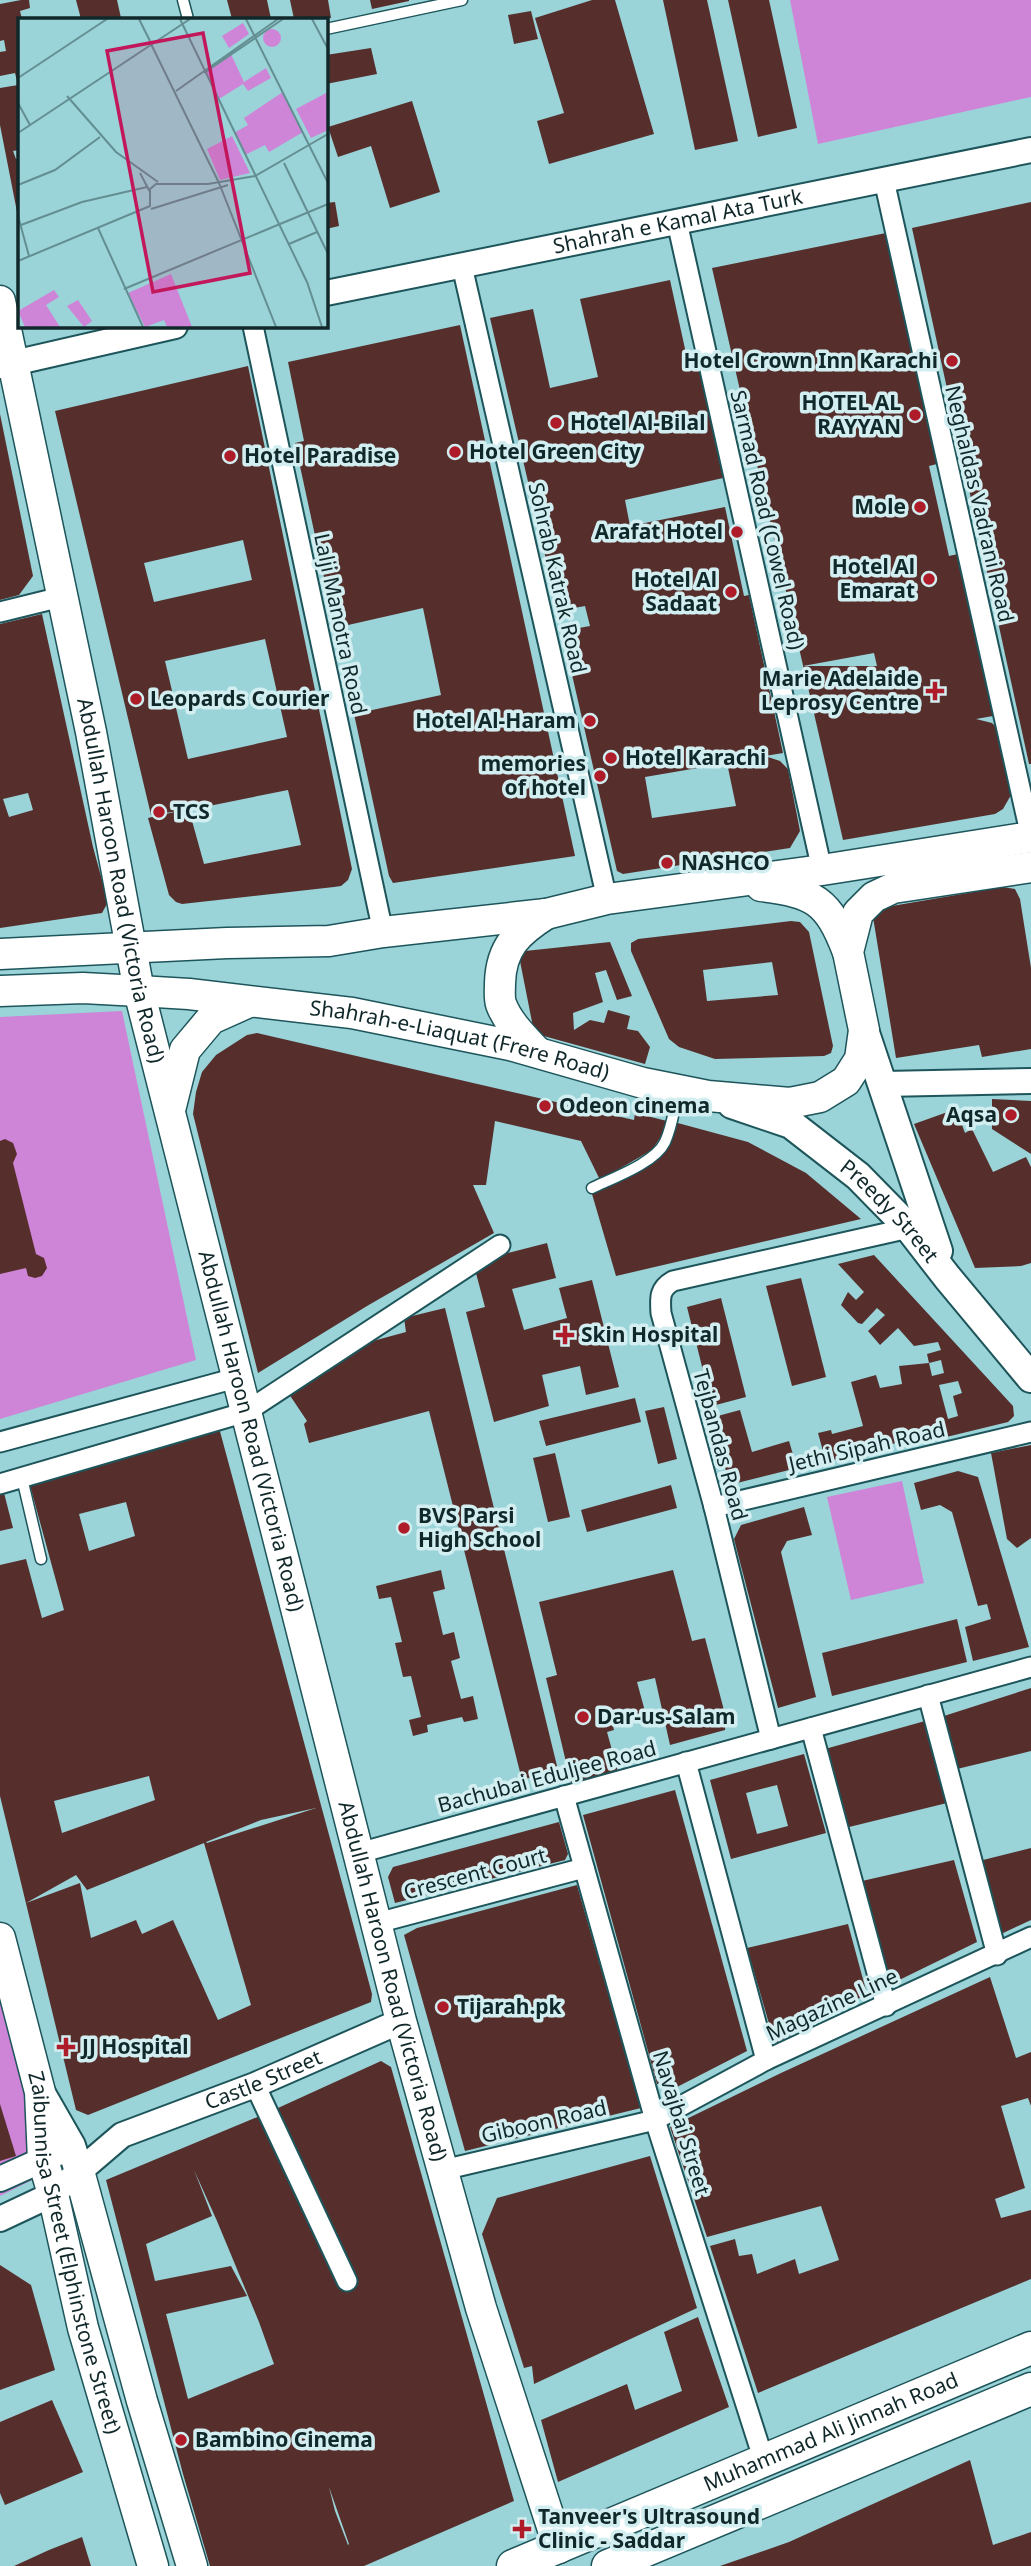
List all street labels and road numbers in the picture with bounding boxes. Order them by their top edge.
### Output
street label: Shahrah e Kamal Ata Turk [550,182,806,260]
street label: Neghaldas Vadrani Road [939,383,1021,625]
street label: Sarmad Road (Cowel Road) [724,387,811,652]
street label: Sohrab Katrak Road [522,480,594,676]
street label: Lalji Manotra Road [308,531,374,717]
street label: Abdullah Haroon Road (Victoria Road) [71,695,172,1066]
street label: Shahrah-e-Liaquat (Frere Road) [308,993,613,1086]
street label: Preedy Street [835,1152,946,1268]
street label: Abdullah Haroon Road (Victoria Road) [193,1247,311,1614]
street label: Tejbandas Road [687,1366,755,1524]
street label: Jethi Sipah Road [784,1414,948,1478]
street label: Bachubai Eduljee Road [434,1733,659,1819]
street label: Abdullah Haroon Road (Victoria Road) [333,1798,454,2164]
street label: Crescent Court [400,1840,550,1906]
street label: Magazine Line [761,1961,902,2047]
street label: Castle Street [201,2042,326,2116]
street label: Navajbai Street [647,2047,717,2199]
street label: Zaibunnisa Street (Elphinstone Street) [22,2068,128,2437]
street label: Giboon Road [478,2093,609,2149]
street label: Muhammad Ali Jinnah Road [699,2365,962,2497]

